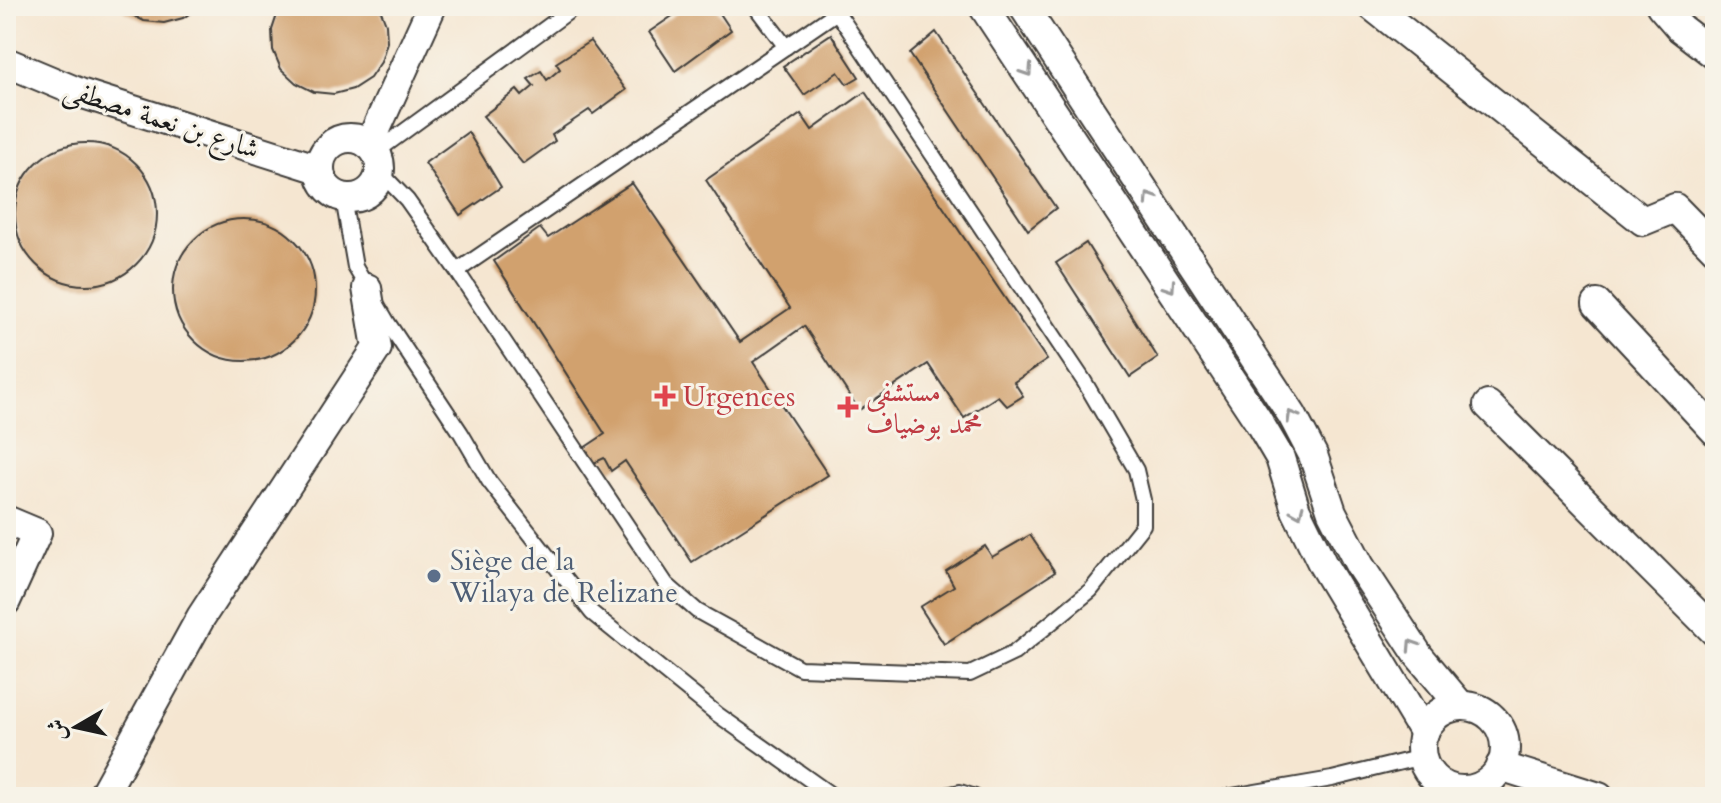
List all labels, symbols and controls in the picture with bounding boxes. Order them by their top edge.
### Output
one-way arrow [1017,62,1032,76]
street label: شارع بن نعمة مصطفى [58,70,264,172]
one-way arrow [1144,193,1159,207]
one-way arrow [1161,279,1176,293]
place label: مستشفى محمد بوضياف [866,373,982,443]
place label: Urgences [683,378,795,416]
marker: Urgences [654,385,676,407]
marker: مستشفى محمد بوضياف [837,396,859,418]
one-way arrow [1286,410,1302,425]
one-way arrow [1289,504,1305,518]
place label: Siège de la Wilaya de Relizane [449,542,678,612]
marker: Siège de la Wilaya de Relizane [425,567,443,585]
one-way arrow [1406,640,1421,654]
north arrow [36,687,116,767]
text: ش [41,717,74,743]

